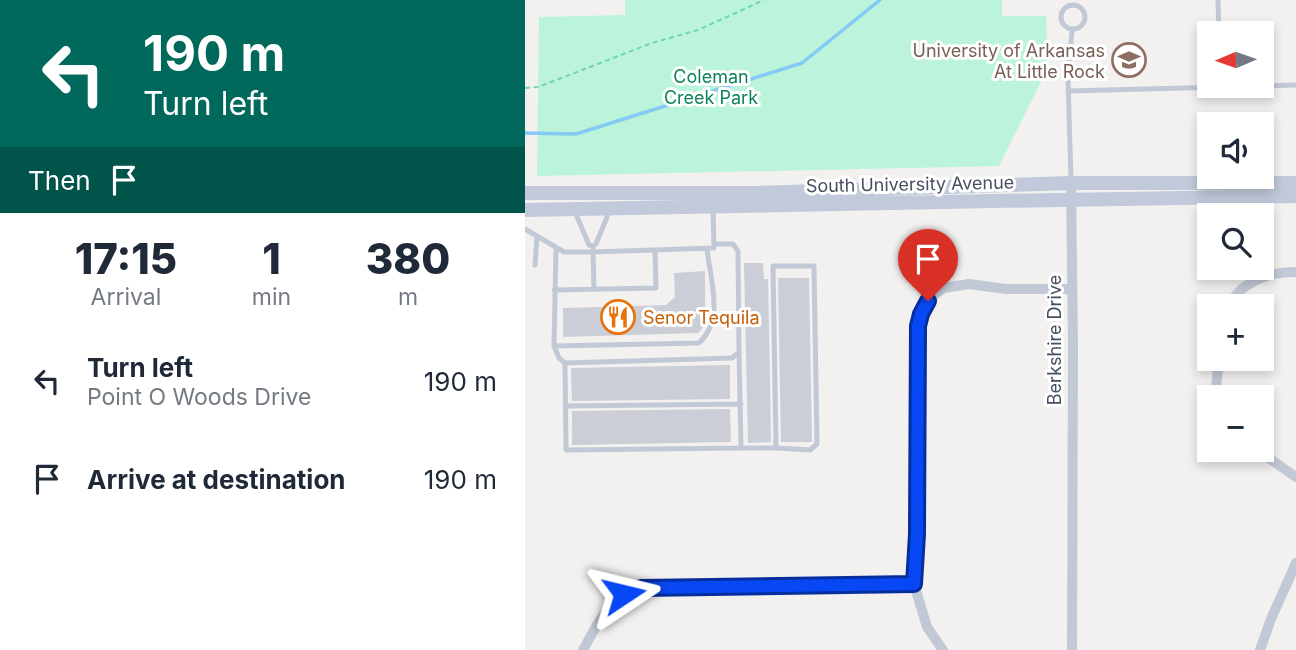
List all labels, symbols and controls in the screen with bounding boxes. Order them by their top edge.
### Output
north arrow [1197,21,1274,98]
map controls [1197,21,1274,462]
text: 190 m [143,24,285,83]
icon: left [28,28,119,119]
place label: University of Arkansas At Little Rock [913,40,1105,82]
school or university icon: University of Arkansas At Little Rock [1110,41,1148,79]
park label: Coleman Creek Park [664,66,758,108]
text: Turn left [143,84,268,123]
button: sound [1197,112,1274,189]
icon: arrive [105,161,143,199]
text: Then [28,165,91,196]
street label: South University Avenue [806,172,1014,196]
button: search [1197,203,1274,280]
pin [898,229,958,301]
text: 17:15 [75,233,177,284]
text: 1 [262,233,281,284]
text: 380 [366,233,450,284]
icon: arrive [909,240,947,278]
street label: Berkshire Drive [1044,275,1065,405]
text: Arrival [91,283,161,311]
text: min [252,283,291,311]
text: m [398,283,418,311]
button: + [1197,294,1274,371]
restaurant icon: Senor Tequila [599,298,637,336]
place label: Senor Tequila [643,307,760,328]
text: Turn left [87,352,193,383]
icon: left [28,362,66,400]
text: 190 m [424,366,497,397]
text: Point O Woods Drive [87,383,311,411]
button: − [1197,385,1274,462]
icon: arrive [28,460,66,498]
text: Arrive at destination [87,464,346,495]
text: 190 m [424,464,497,495]
position arrow [587,557,661,631]

